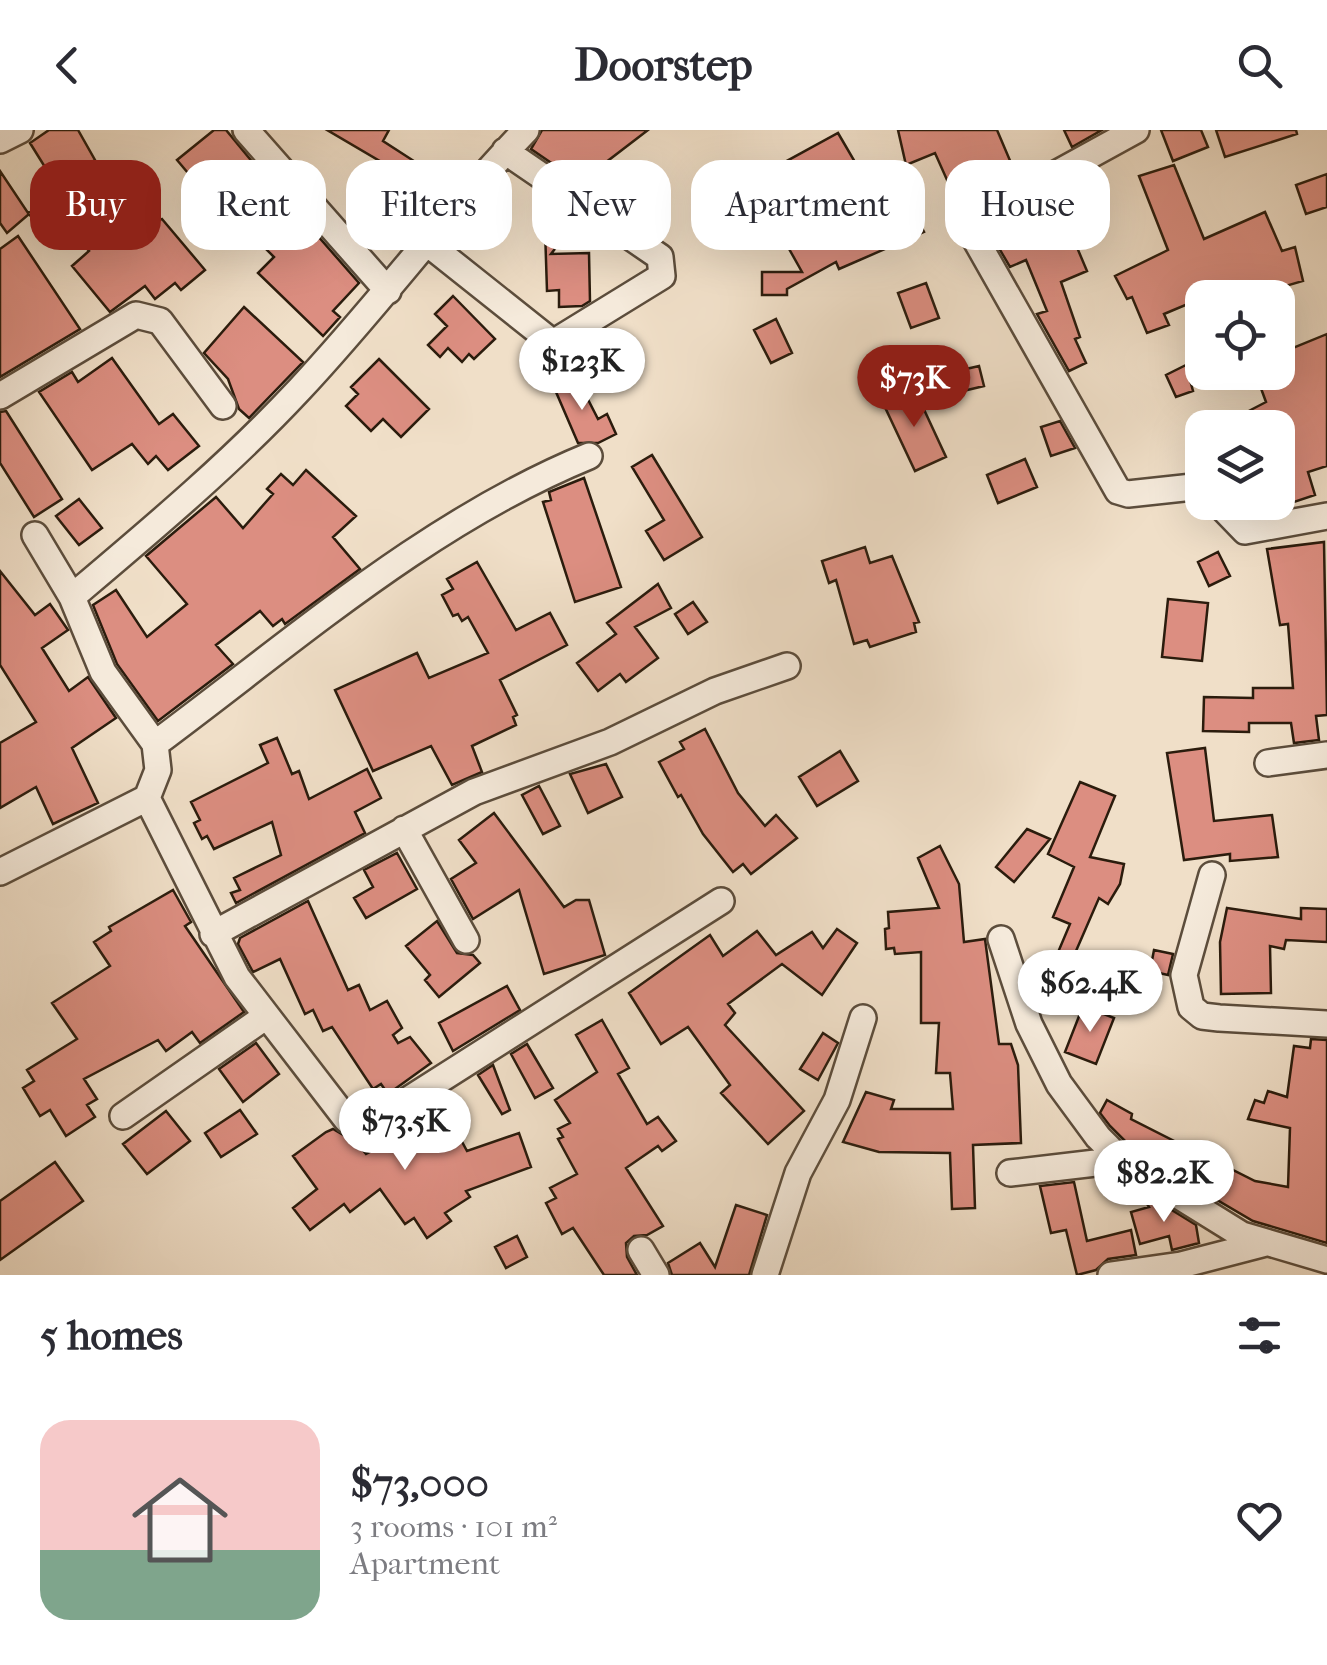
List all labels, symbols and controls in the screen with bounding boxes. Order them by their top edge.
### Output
icon: back [40,38,95,93]
icon: search [1232,38,1287,93]
text: Doorstep [574,39,753,92]
chip: Buy [30,160,161,250]
chip: Rent [181,160,326,250]
chip: Filters [346,160,512,250]
chip: New [532,160,671,250]
chip: Apartment [691,160,925,250]
chip: House [945,160,1110,250]
map controls [1185,280,1295,520]
button: locate [1185,280,1295,390]
pin: $123K [512,328,652,413]
text: $123K [541,342,623,379]
pin: $73K [855,345,973,430]
text: $73K [879,359,949,396]
button: layers [1185,410,1295,520]
pin: $62.4K [1009,950,1171,1035]
text: $62.4K [1040,964,1140,1001]
pin: $73.5K [324,1088,486,1173]
text: $73.5K [361,1102,449,1139]
pin: $82.2K [1083,1140,1245,1225]
text: $82.2K [1116,1154,1212,1191]
icon: filters [1232,1308,1287,1363]
text: 5 homes [40,1311,183,1360]
text: $73,000 [350,1459,489,1508]
icon: home [120,1460,240,1580]
icon: heart [1232,1493,1287,1548]
text: 3 rooms · 101 m² [350,1508,557,1545]
text: Apartment [350,1545,500,1582]

